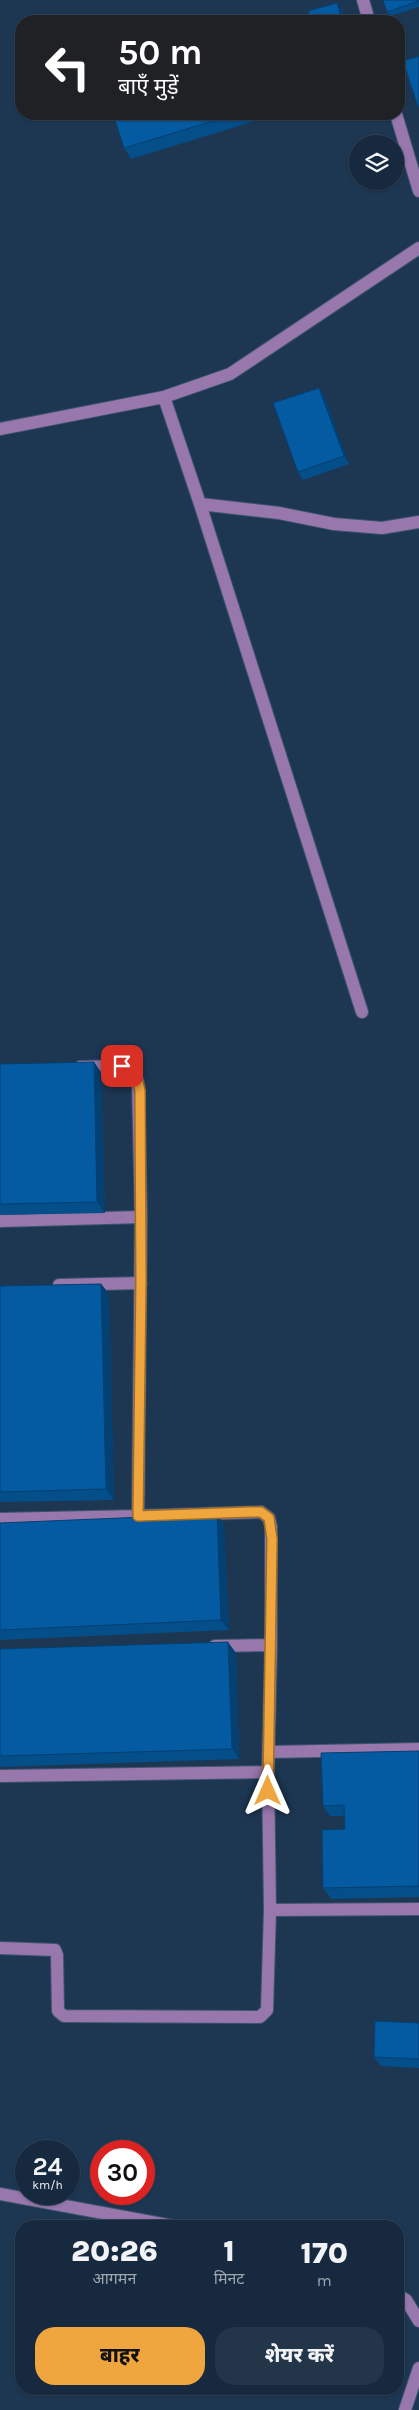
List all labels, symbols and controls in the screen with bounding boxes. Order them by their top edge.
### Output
text: 50 m [118,32,203,73]
icon: left [35,35,100,100]
text: बाएँ मुड़ें [118,74,179,100]
map controls [349,135,404,190]
button: layers [349,135,404,190]
pin [101,1045,143,1087]
icon: arrive [108,1052,136,1080]
position arrow [241,1764,293,1816]
speed limit sign: 30 [90,2140,155,2205]
text: 24 [32,2152,63,2181]
text: km/h [32,2178,63,2192]
text: 20:26 [71,2233,158,2269]
text: 1 [223,2233,235,2269]
text: 170 [300,2235,348,2271]
text: आगमन [92,2269,136,2288]
text: मिनट [214,2269,244,2288]
text: m [317,2271,332,2290]
button: बाहर [35,2327,205,2385]
button: शेयर करें [215,2327,384,2385]

